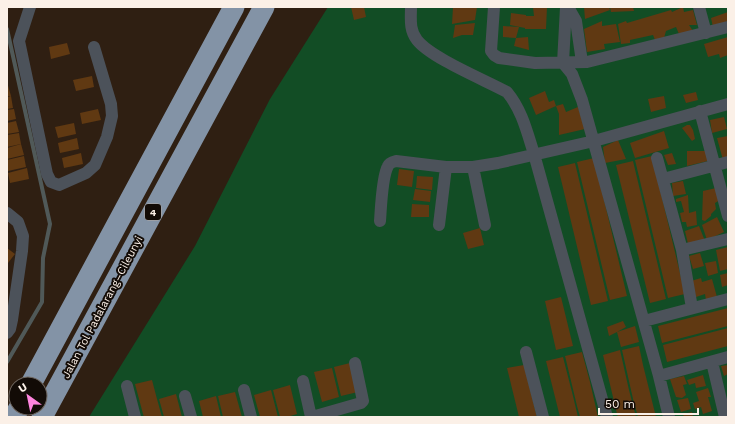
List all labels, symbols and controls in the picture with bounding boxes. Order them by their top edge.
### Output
road number: 4 [145,204,161,220]
street label: Jalan Tol Padalarang–Cileunyi [59,234,146,381]
north arrow [8,376,48,416]
text: U [16,380,30,396]
scale bar [599,390,698,416]
text: 50 m [605,397,635,411]

